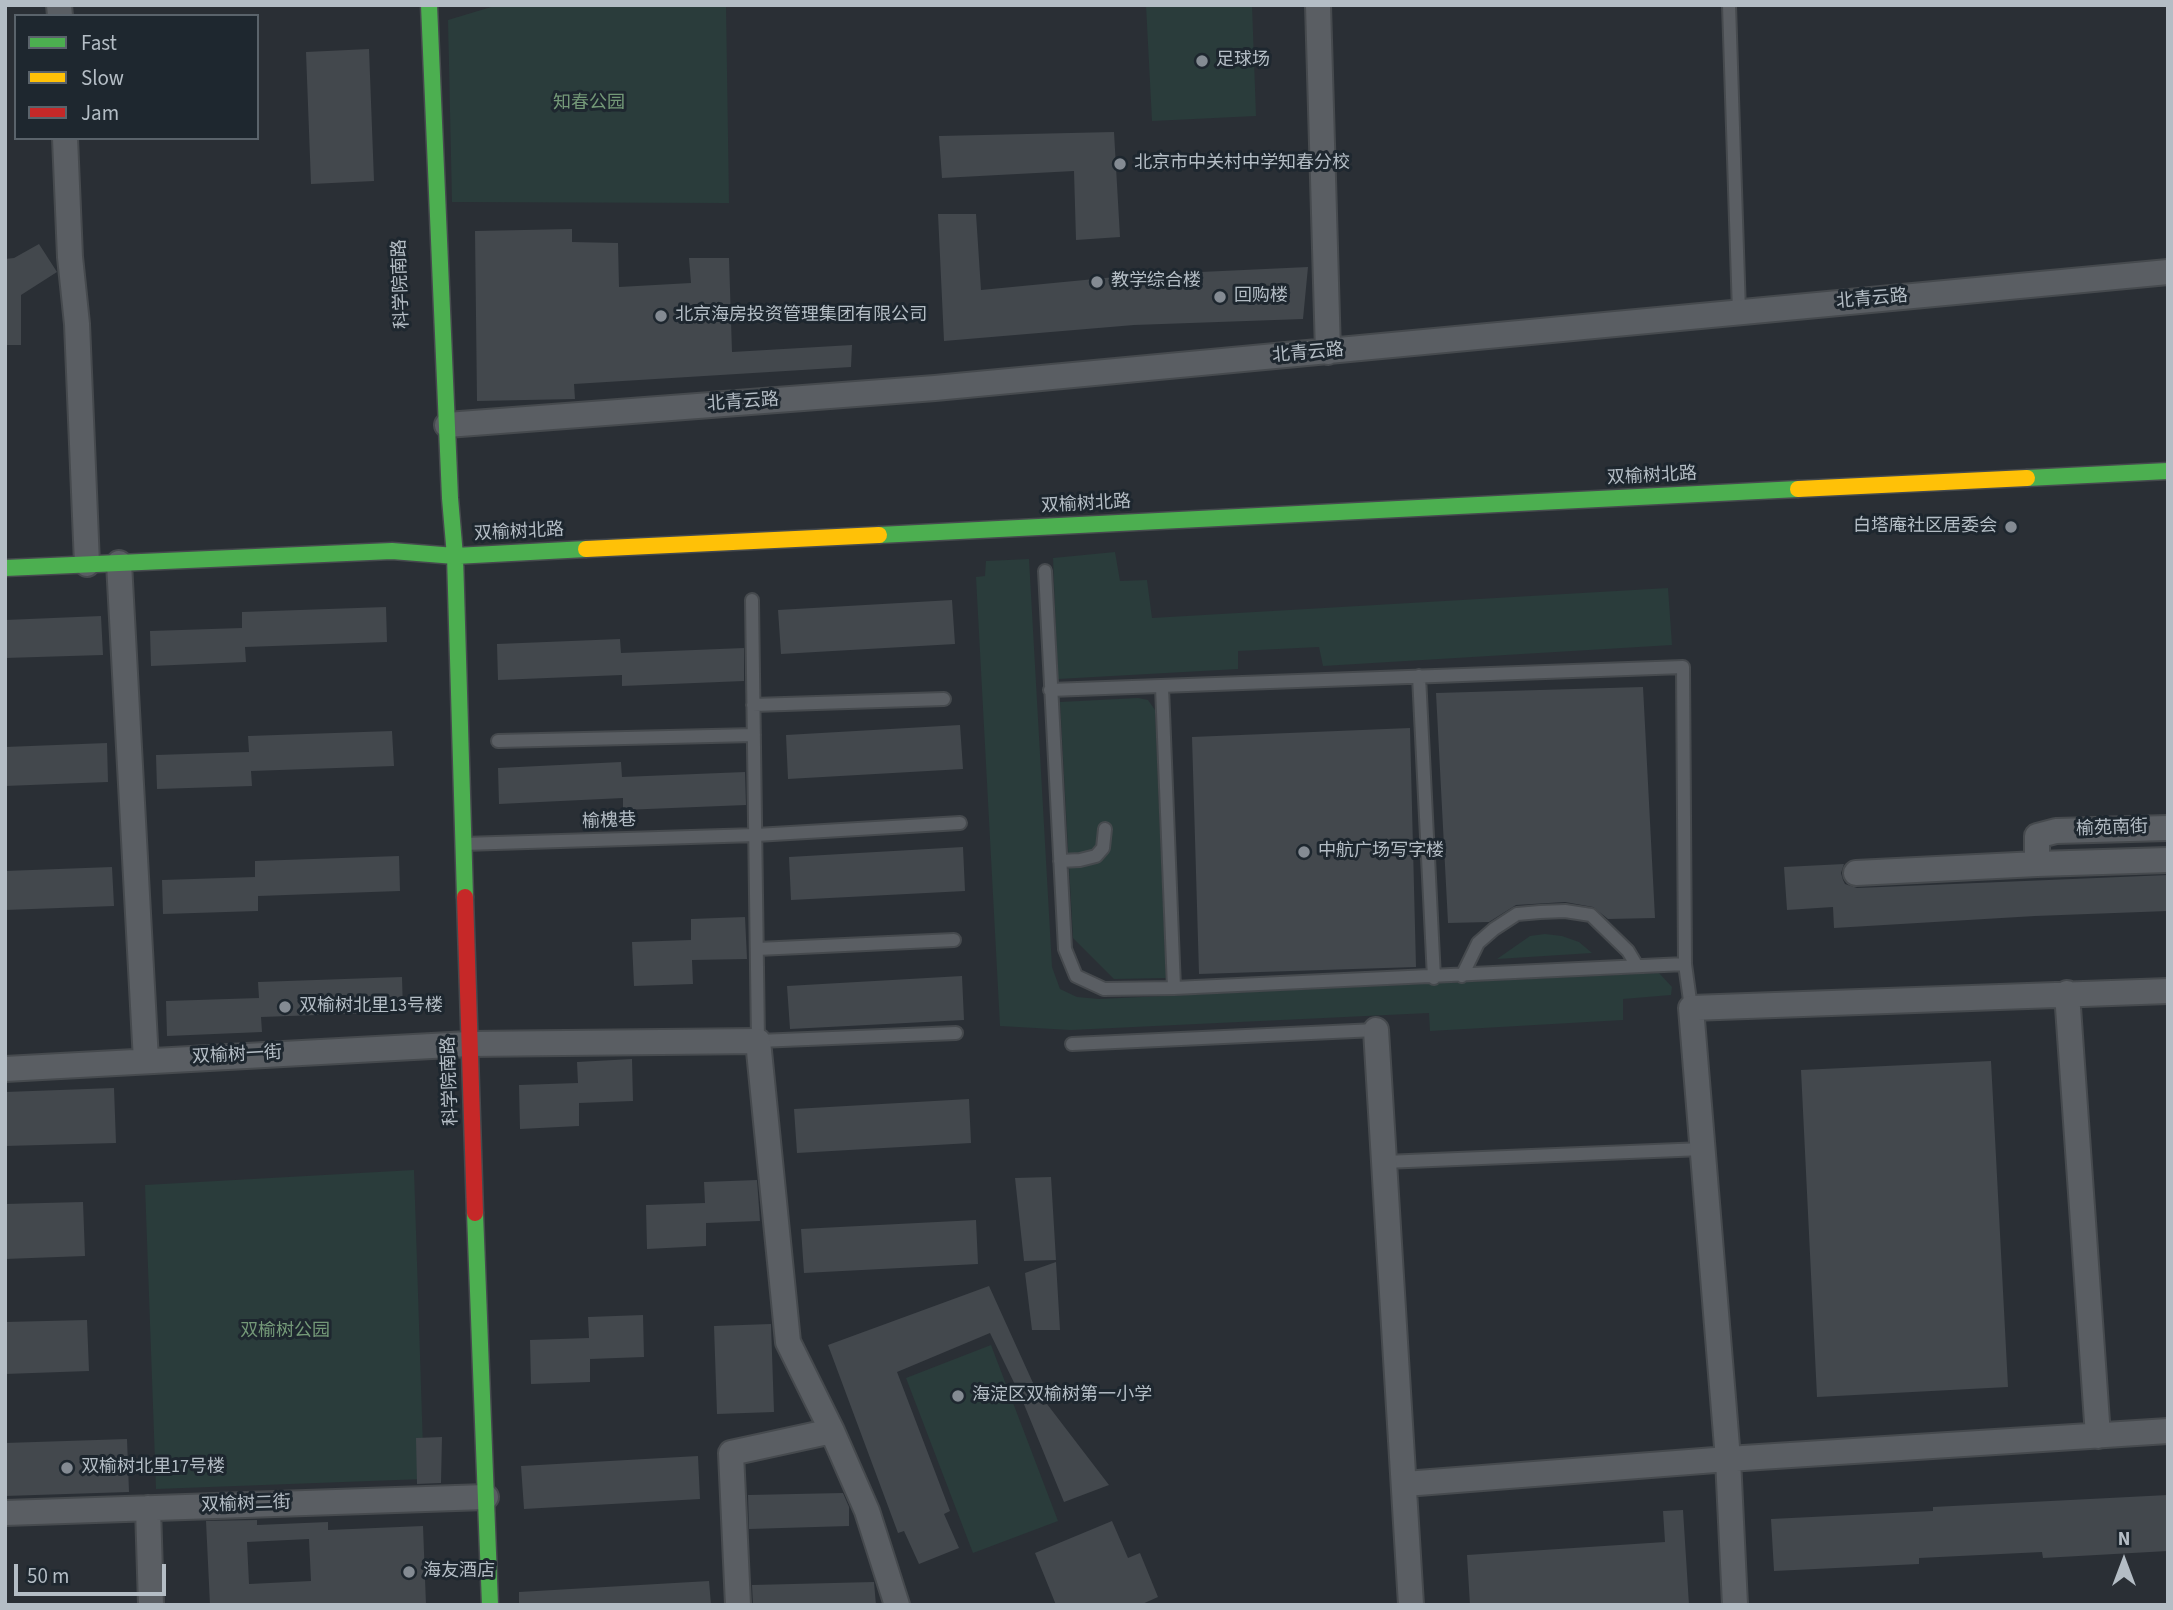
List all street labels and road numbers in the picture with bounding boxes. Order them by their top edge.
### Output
street label: 科学院南路 [390,239,414,329]
street label: 北青云路 [1835,286,1909,314]
street label: 北青云路 [1271,340,1345,368]
street label: 北青云路 [706,390,780,416]
street label: 双榆树北路 [1606,464,1698,490]
street label: 双榆树北路 [1040,492,1132,518]
street label: 双榆树北路 [473,520,565,546]
street label: 榆槐巷 [582,810,636,834]
street label: 榆苑南街 [2076,817,2148,841]
street label: 科学院南路 [439,1036,463,1126]
street label: 双榆树一街 [191,1043,283,1069]
street label: 双榆树二街 [201,1493,291,1517]

